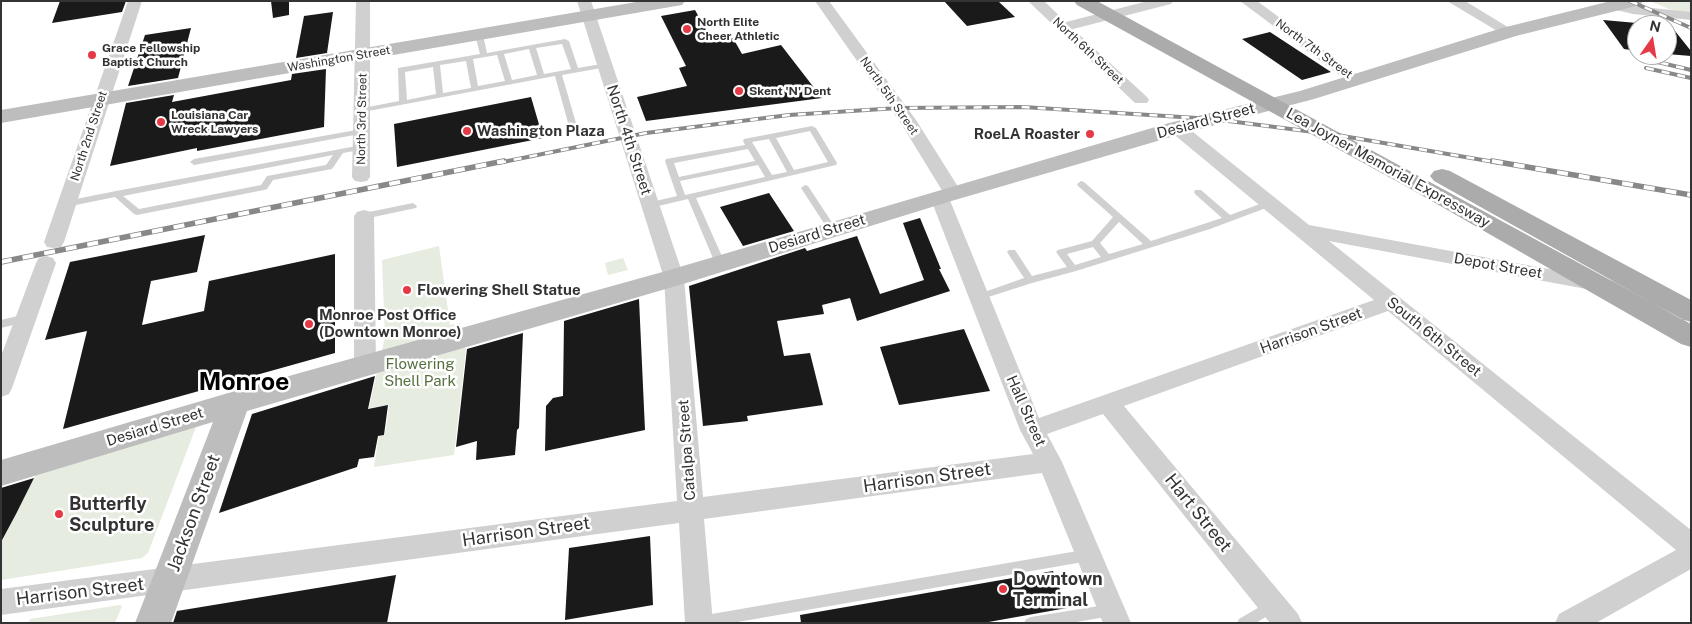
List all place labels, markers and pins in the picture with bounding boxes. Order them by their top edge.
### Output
place label: North Elite Cheer Athletic [697,15,780,43]
marker: North Elite Cheer Athletic [681,23,693,35]
place label: Grace Fellowship Baptist Church [102,41,200,69]
marker: Grace Fellowship Baptist Church [86,49,98,61]
place label: Skent 'N' Dent [749,84,831,98]
marker: Skent 'N' Dent [733,85,745,97]
place label: Louisiana Car Wreck Lawyers [171,108,258,136]
marker: Louisiana Car Wreck Lawyers [155,116,167,128]
place label: Washington Plaza [477,122,605,140]
marker: Washington Plaza [461,125,473,137]
place label: RoeLA Roaster [974,125,1080,143]
marker: RoeLA Roaster [1084,128,1096,140]
place label: Flowering Shell Statue [417,281,581,299]
marker: Flowering Shell Statue [401,284,413,296]
place label: Monroe Post Office (Downtown Monroe) [319,306,462,341]
marker: Monroe Post Office (Downtown Monroe) [303,318,315,330]
place label: Butterfly Sculpture [69,493,154,536]
marker: Butterfly Sculpture [53,508,65,520]
place label: Downtown Terminal [1013,568,1103,610]
marker: Downtown Terminal [997,583,1009,595]

